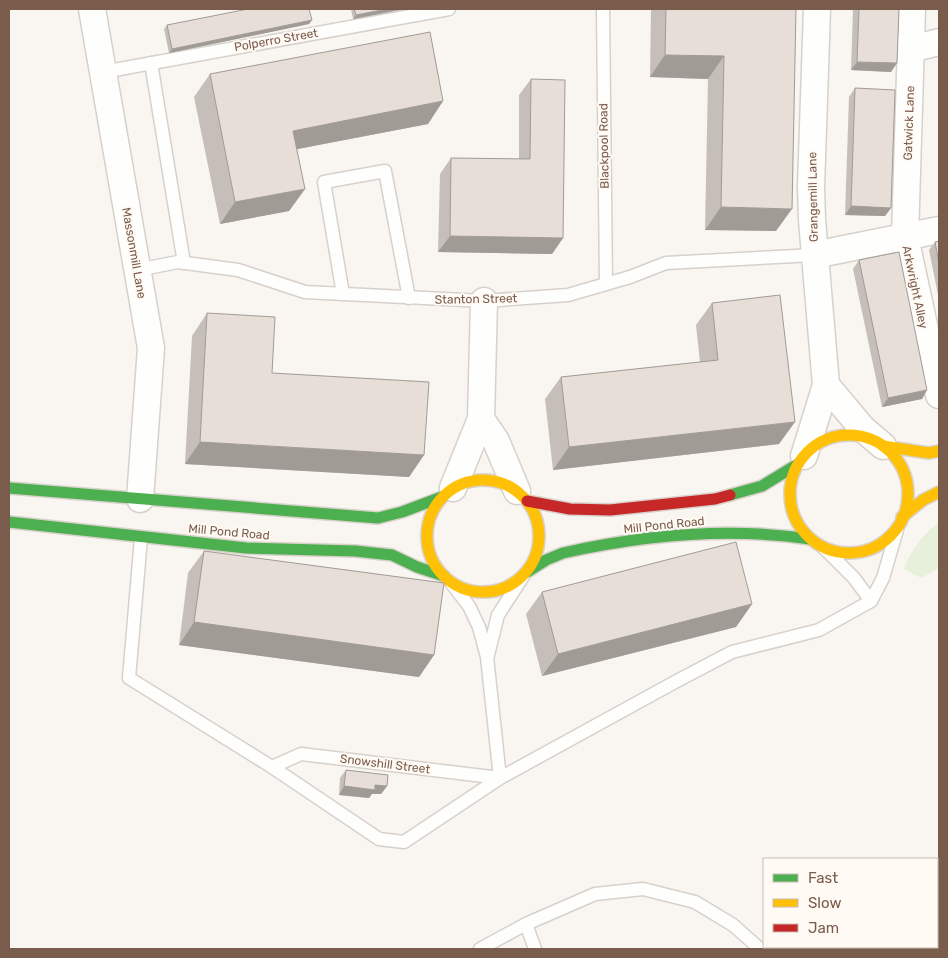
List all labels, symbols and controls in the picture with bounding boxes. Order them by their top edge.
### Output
street label: Polperro Street [233,26,319,54]
street label: Gatwick Lane [901,85,917,161]
street label: Blackpool Road [596,103,612,189]
street label: Grangemill Lane [805,152,821,242]
street label: Massonmill Lane [119,206,149,300]
street label: Arkwright Alley [899,244,931,330]
street label: Stanton Street [435,291,518,307]
street label: Mill Pond Road [623,514,705,536]
street label: Mill Pond Road [188,521,270,543]
street label: Snowshill Street [339,752,431,777]
legend [763,858,938,948]
text: Fast [808,869,838,887]
text: Slow [808,894,841,912]
text: Jam [808,919,839,937]

